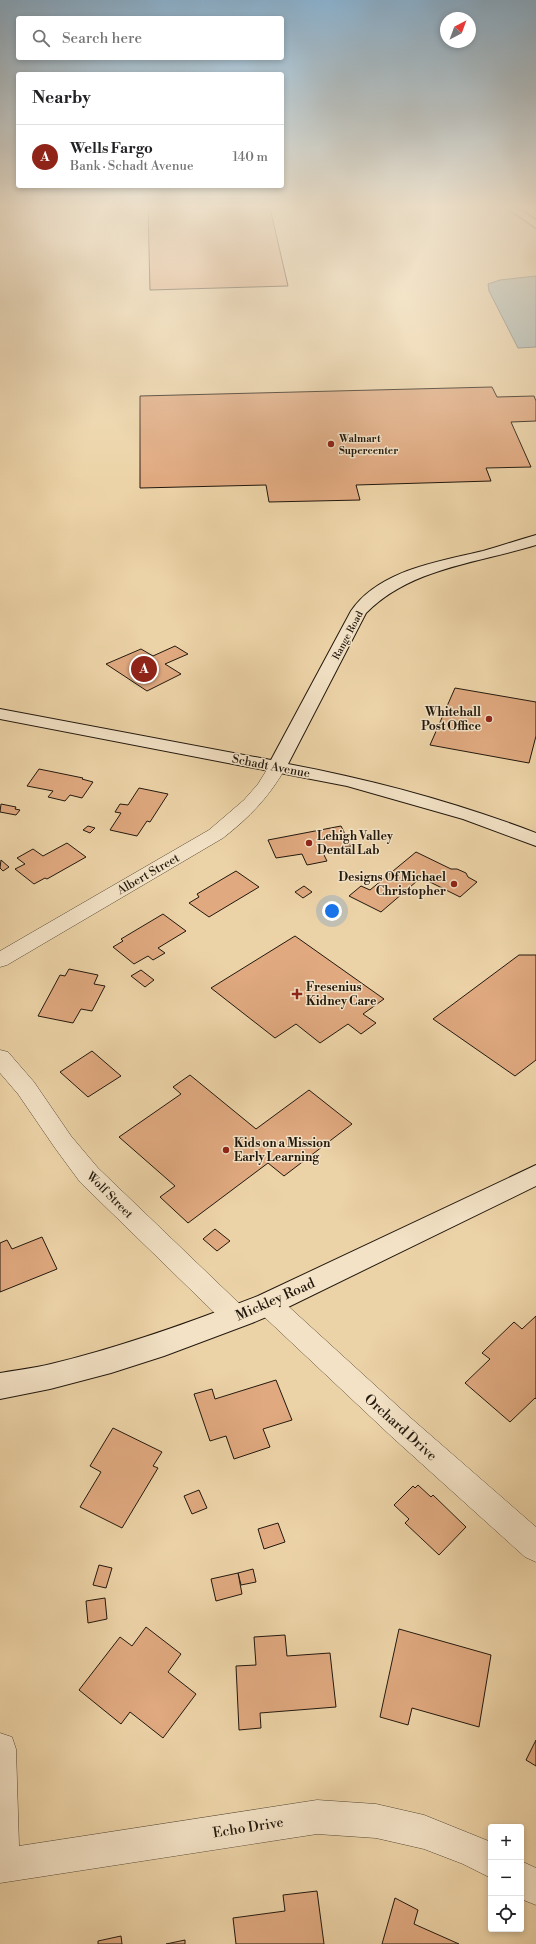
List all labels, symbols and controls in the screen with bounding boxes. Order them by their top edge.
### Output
north arrow [440,12,476,48]
search box [16,16,284,60]
icon: search [30,27,52,49]
text: Search here [62,29,142,48]
text: Nearby [32,87,91,109]
text: Wells Fargo [70,139,153,158]
text: A [40,149,50,165]
text: 140 m [232,149,268,165]
text: Bank · Schadt Avenue [70,158,194,174]
place label: Walmart Supercenter [338,433,398,457]
marker: Walmart Supercenter [326,439,336,449]
street label: Range Road [330,609,366,662]
pin: A [131,654,157,684]
place label: Whitehall Post Office [421,705,482,734]
marker: Whitehall Post Office [484,714,494,724]
street label: Schadt Avenue [231,752,311,781]
place label: Lehigh Valley Dental Lab [317,829,394,858]
marker: Lehigh Valley Dental Lab [304,838,314,848]
street label: Albert Street [114,850,183,899]
place label: Designs Of Michael Christopher [338,870,446,899]
marker: Designs Of Michael Christopher [449,879,459,889]
your location [322,901,342,921]
place label: Fresenius Kidney Care [306,980,377,1009]
marker: Fresenius Kidney Care [291,988,303,1000]
place label: Kids on a Mission Early Learning [234,1136,331,1165]
marker: Kids on a Mission Early Learning [221,1145,231,1155]
street label: Wolf Street [83,1168,137,1222]
street label: Mickley Road [233,1274,318,1325]
street label: Orchard Drive [360,1390,440,1465]
street label: Echo Drive [212,1814,285,1842]
map controls [488,1824,524,1932]
button: + [488,1824,524,1860]
button: − [488,1860,524,1896]
button: locate [488,1896,524,1932]

